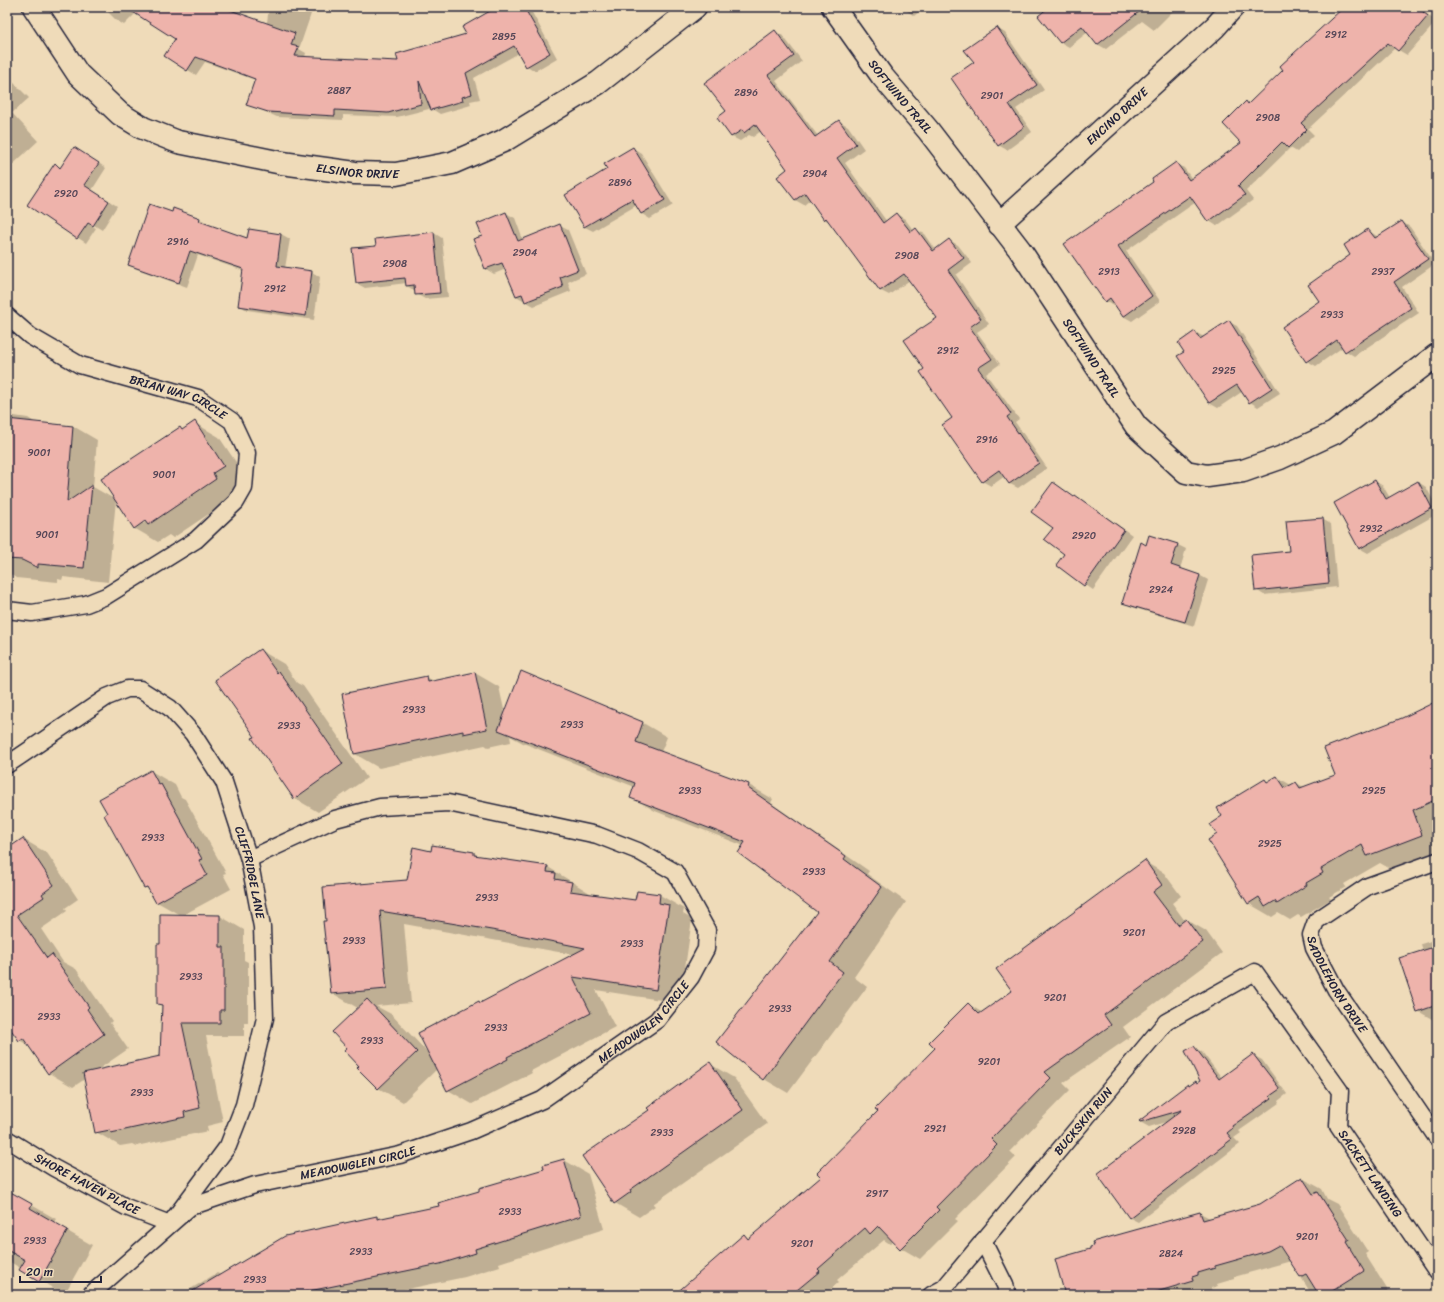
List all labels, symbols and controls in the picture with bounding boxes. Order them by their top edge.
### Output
house number: 2912 [1325,26,1347,44]
house number: 2895 [492,28,516,46]
street label: SOFTWIND TRAIL [862,55,938,139]
street label: ENCINO DRIVE [1081,81,1155,151]
house number: 2887 [327,82,352,100]
house number: 2896 [734,84,758,102]
house number: 2901 [981,87,1003,105]
house number: 2908 [1256,109,1280,127]
street label: ELSINOR DRIVE [315,157,401,185]
house number: 2904 [803,165,827,183]
house number: 2896 [608,174,632,192]
house number: 2920 [54,185,78,203]
house number: 2916 [167,233,189,251]
house number: 2904 [513,244,537,262]
house number: 2908 [895,247,919,265]
house number: 2908 [383,255,407,273]
house number: 2913 [1098,263,1120,281]
house number: 2937 [1371,263,1396,281]
house number: 2912 [264,280,286,298]
house number: 2933 [1321,306,1344,324]
street label: SOFTWIND TRAIL [1057,314,1126,403]
house number: 2912 [937,342,959,360]
house number: 2925 [1212,362,1236,380]
street label: BRIAN WAY CIRCLE [127,368,233,426]
house number: 2916 [976,431,998,449]
house number: 9001 [27,444,51,462]
house number: 9001 [152,466,176,484]
house number: 2932 [1359,520,1383,538]
house number: 9001 [35,526,59,544]
house number: 2920 [1072,527,1096,545]
house number: 2924 [1149,581,1173,599]
house number: 2933 [403,701,426,719]
house number: 2933 [561,716,584,734]
house number: 2933 [278,717,301,735]
house number: 2933 [679,782,702,800]
house number: 2925 [1362,782,1386,800]
street label: CLIFFRIDGE LANE [228,823,271,922]
house number: 2933 [142,829,165,847]
house number: 2925 [1258,835,1282,853]
house number: 2933 [803,863,826,881]
house number: 2933 [476,889,499,907]
house number: 9201 [1123,924,1145,942]
house number: 2933 [343,932,366,950]
street label: SADDLEHORN DRIVE [1301,934,1374,1039]
house number: 2933 [621,935,644,953]
house number: 2933 [180,968,203,986]
street label: MEADOWGLEN CIRCLE [593,975,696,1069]
house number: 9201 [1044,989,1066,1007]
house number: 2933 [769,1000,792,1018]
house number: 2933 [38,1008,61,1026]
house number: 2933 [485,1019,508,1037]
house number: 2933 [361,1032,384,1050]
house number: 9201 [978,1053,1000,1071]
street label: BUCKSKIN RUN [1048,1082,1119,1160]
house number: 2933 [131,1084,154,1102]
house number: 2921 [924,1120,946,1138]
house number: 2928 [1172,1122,1196,1140]
house number: 2933 [651,1124,674,1142]
street label: SACKETT LANDING [1332,1125,1408,1223]
street label: MEADOWGLEN CIRCLE [298,1139,420,1186]
street label: SHORE HAVEN PLACE [30,1147,145,1222]
house number: 2917 [866,1185,889,1203]
house number: 2933 [499,1203,522,1221]
house number: 9201 [1296,1228,1318,1246]
house number: 2933 [24,1232,47,1250]
house number: 9201 [791,1235,813,1253]
house number: 2933 [350,1243,373,1261]
house number: 2824 [1159,1245,1183,1263]
scale bar [20,1258,101,1284]
text: 20 m [26,1261,53,1283]
house number: 2933 [244,1271,267,1289]

